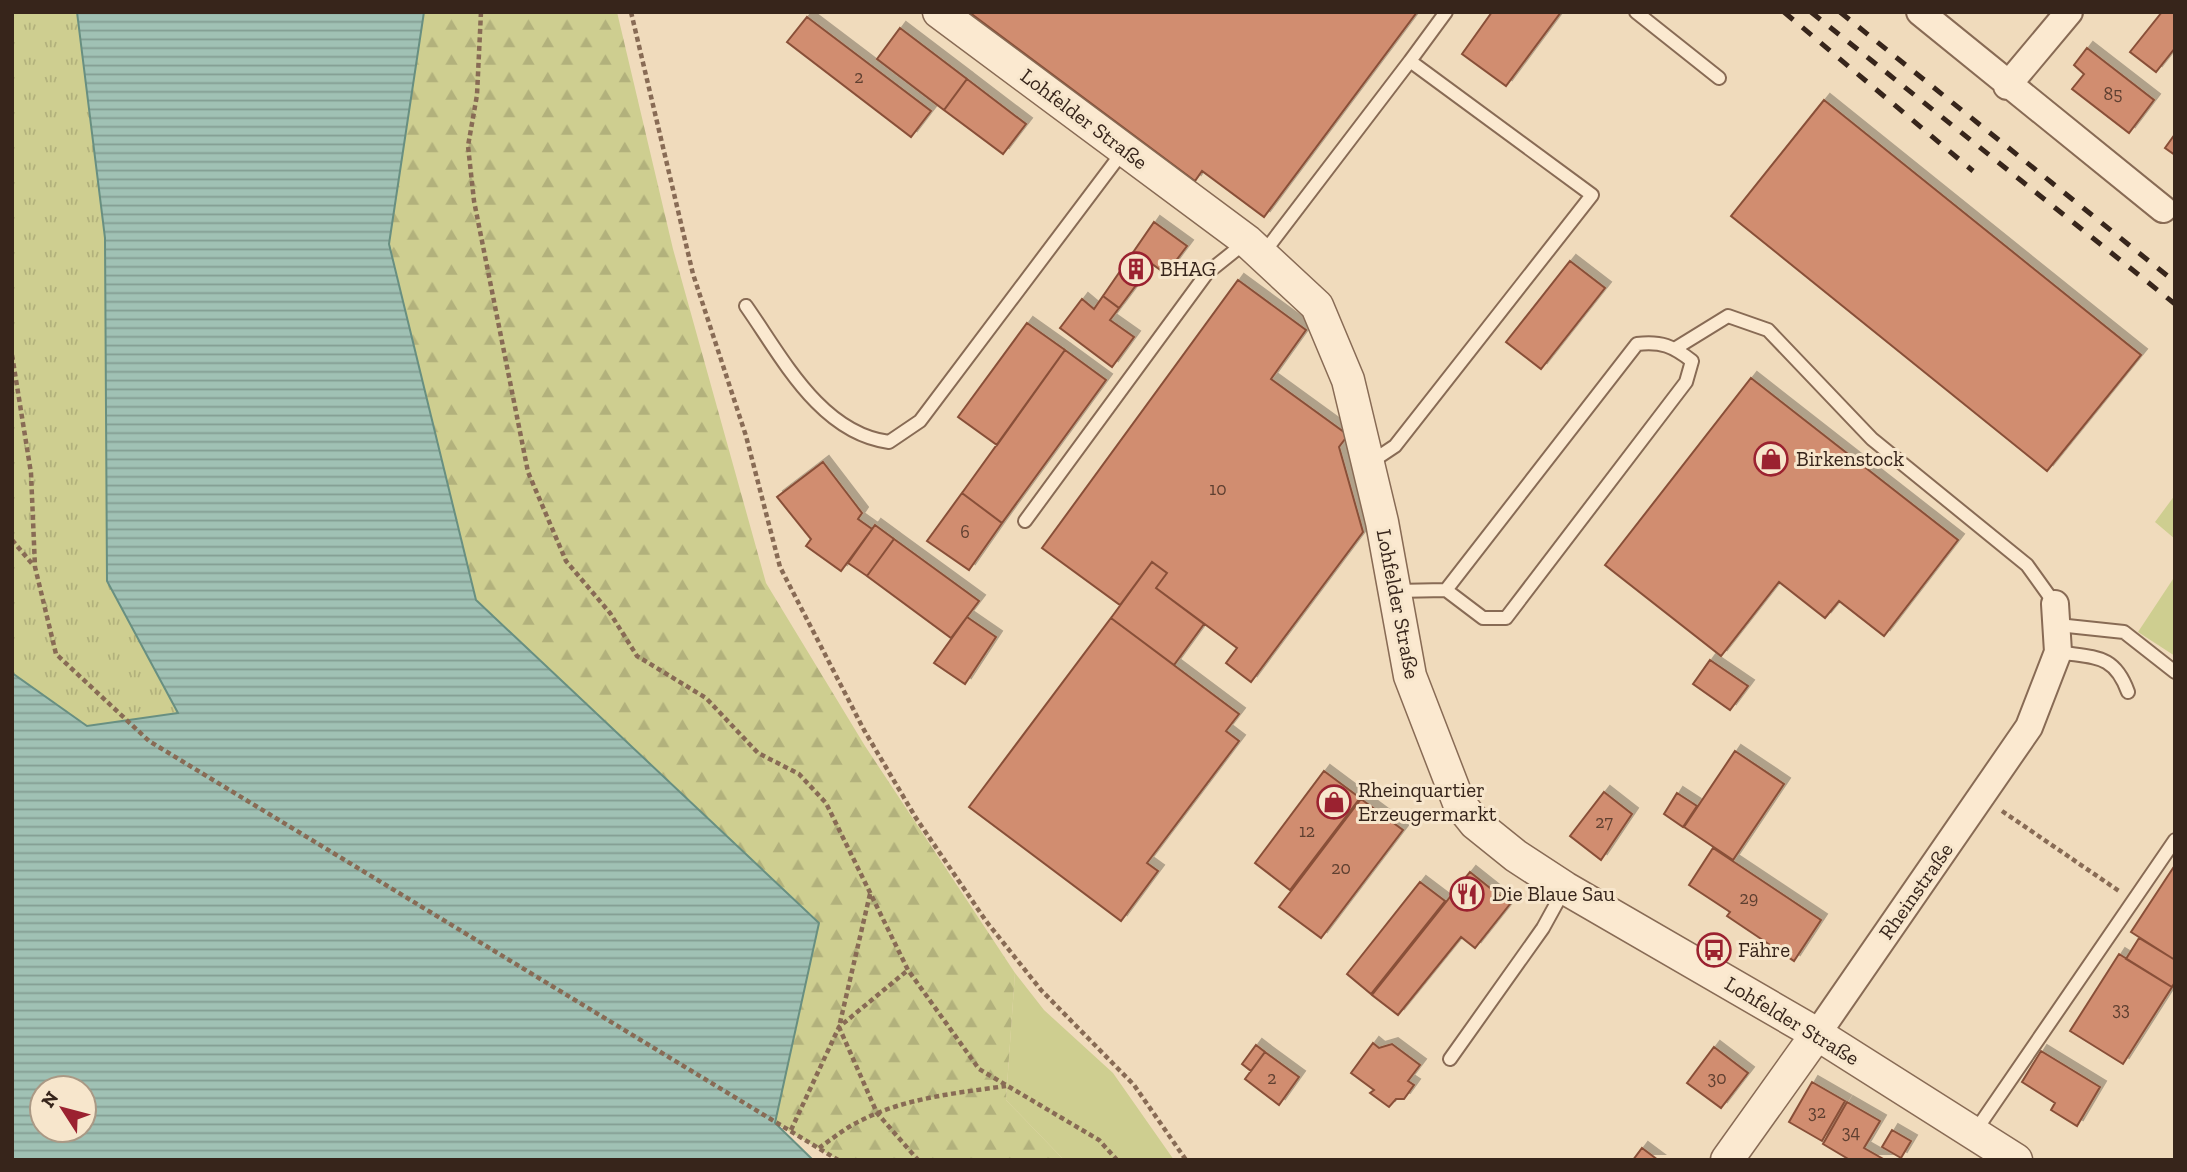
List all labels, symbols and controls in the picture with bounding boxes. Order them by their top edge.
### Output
street label: Lohfelder Straße [1016,63,1153,174]
house number: 2 [854,66,864,88]
house number: 85 [2104,83,2122,105]
building icon: BHAG [1117,250,1155,288]
place label: BHAG [1160,256,1216,281]
shop icon: Birkenstock [1752,440,1790,478]
place label: Birkenstock [1796,446,1904,471]
house number: 10 [1209,478,1227,500]
house number: 6 [960,521,970,543]
street label: Lohfelder Straße [1372,527,1425,681]
place label: Rheinquartier Erzeugermarkt [1358,777,1497,826]
shop icon: Rheinquartier Erzeugermarkt [1315,783,1353,821]
house number: 27 [1595,811,1613,833]
house number: 12 [1299,820,1315,842]
street label: Rheinstraße [1873,838,1958,944]
house number: 20 [1331,857,1351,879]
restaurant icon: Die Blaue Sau [1448,875,1486,913]
place label: Die Blaue Sau [1492,881,1615,906]
house number: 29 [1740,887,1758,909]
bus stop icon: Fähre [1695,931,1733,969]
place label: Fähre [1738,937,1790,962]
street label: Lohfelder Straße [1721,971,1864,1071]
house number: 33 [2112,998,2130,1020]
house number: 2 [1267,1067,1277,1089]
house number: 30 [1707,1067,1727,1089]
north arrow [28,1074,98,1144]
text: N [36,1087,63,1112]
house number: 32 [1808,1101,1826,1123]
house number: 34 [1842,1121,1861,1143]

